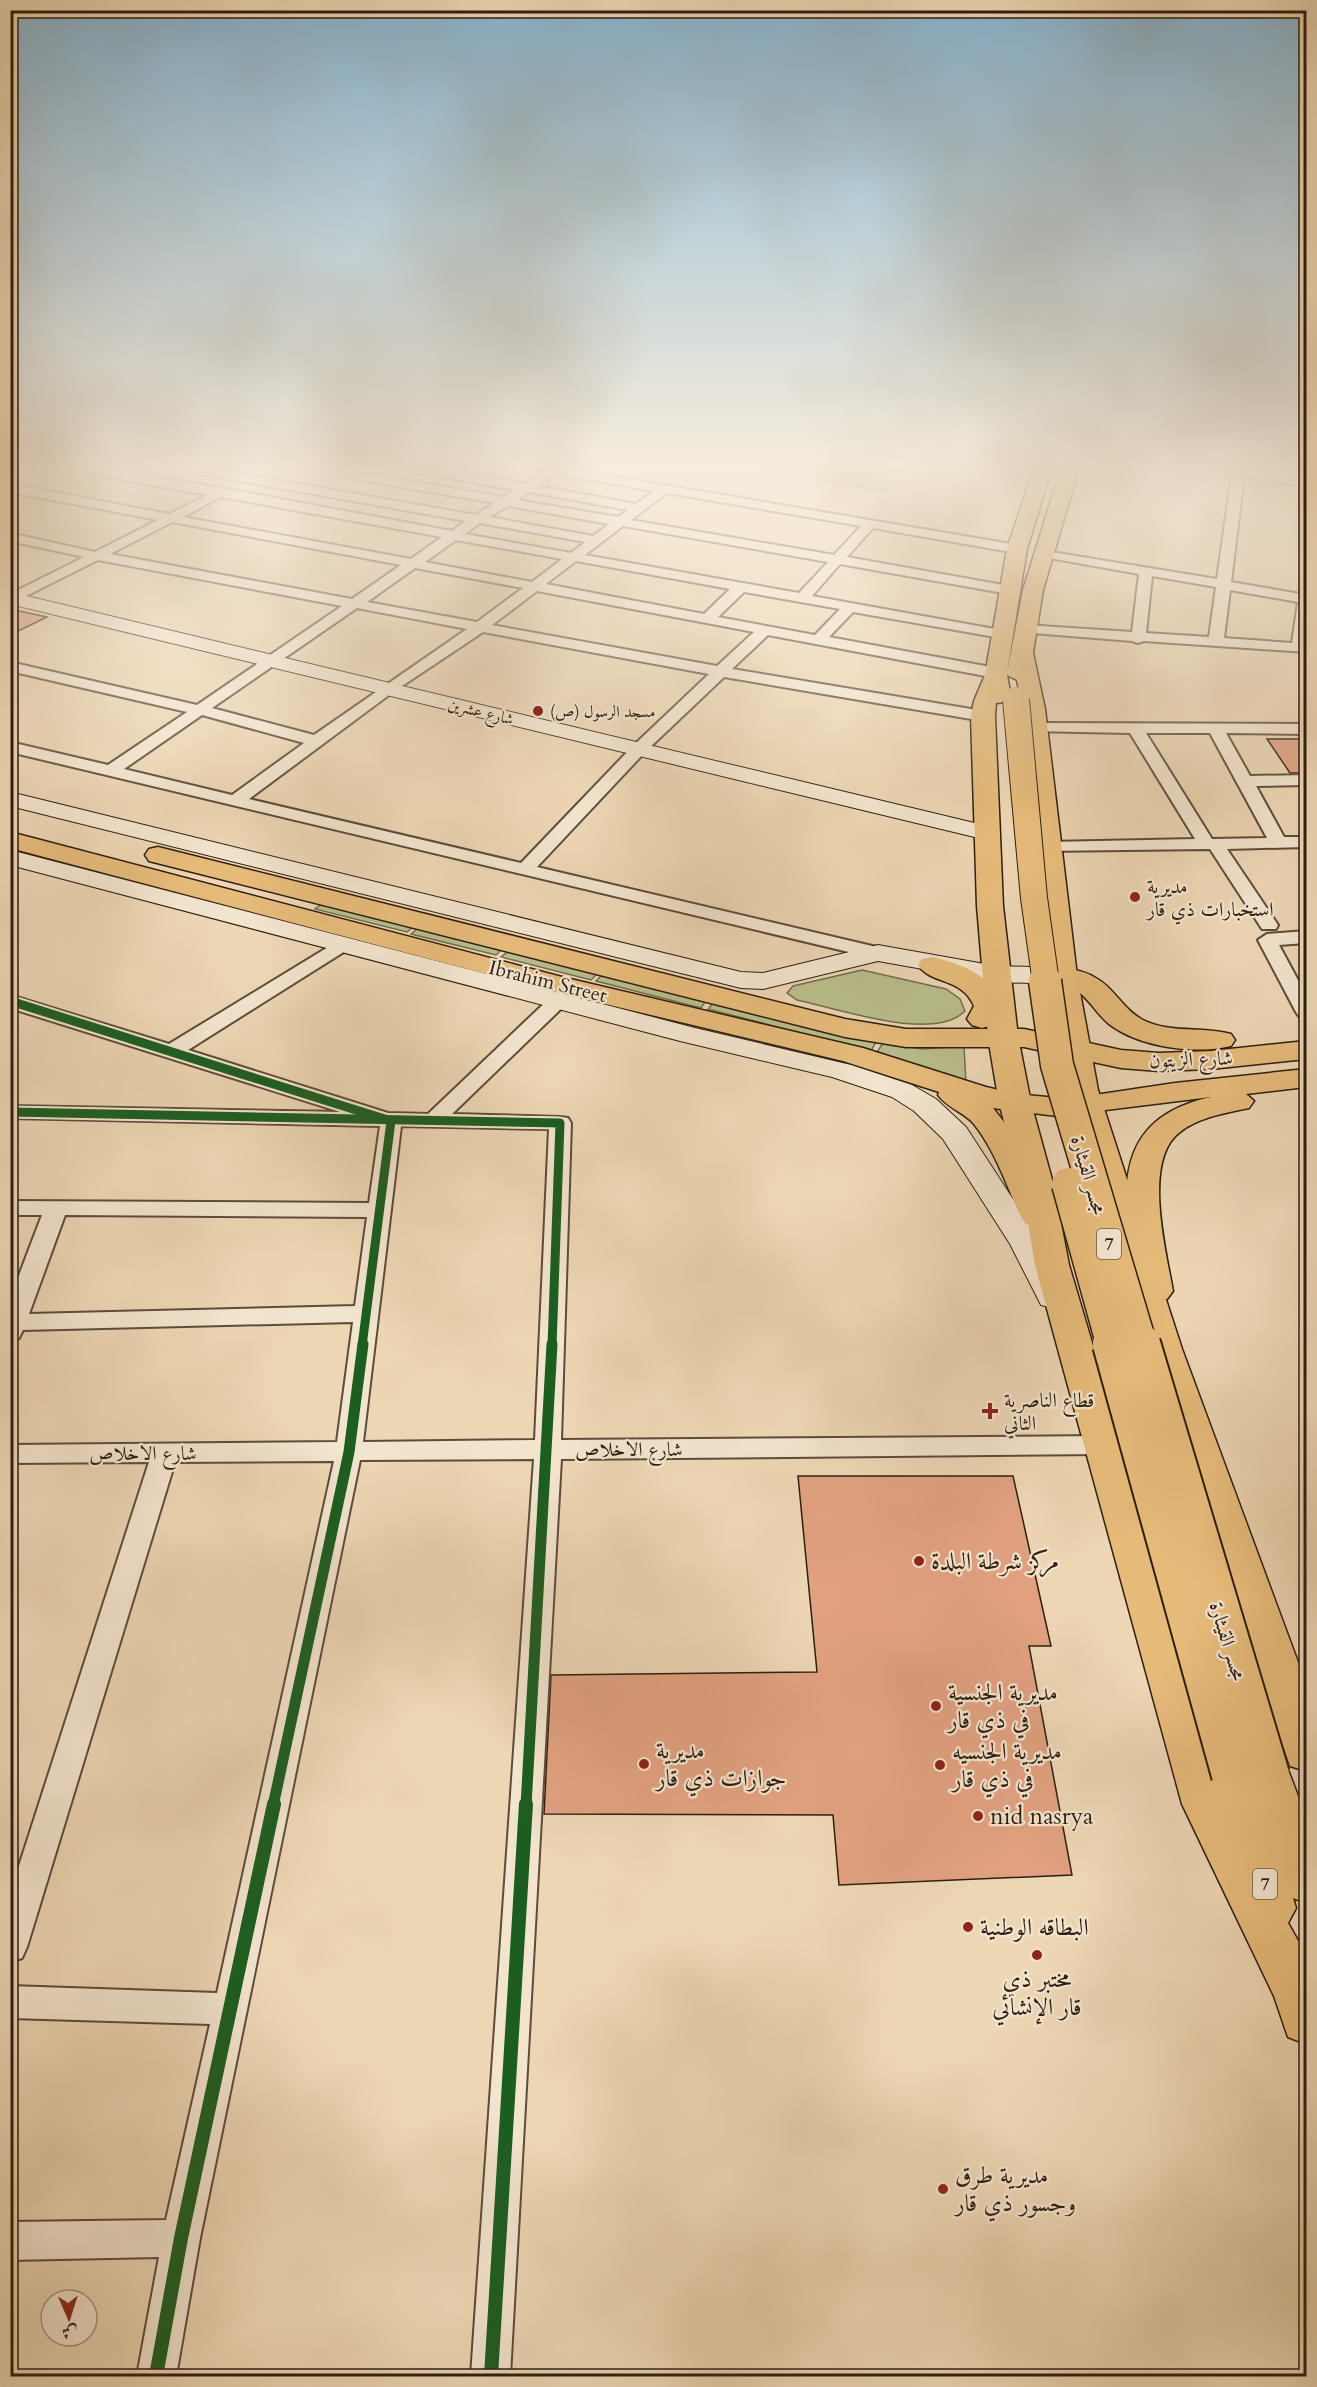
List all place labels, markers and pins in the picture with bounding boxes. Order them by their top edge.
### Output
place label: مسجد الرسول (ص) [550,701,655,723]
marker: مسجد الرسول (ص) [531,704,545,718]
place label: مديرية استخبارات ذي قار [1145,873,1274,925]
marker: مديرية استخبارات ذي قار [1128,890,1142,904]
place label: قطاع الناصرية الثاني [1004,1387,1095,1439]
marker: قطاع الناصرية الثاني [981,1402,999,1420]
place label: مركز شرطة البلدة [931,1545,1059,1578]
marker: مركز شرطة البلدة [912,1554,926,1568]
place label: مديرية الجنسية في ذي قار [946,1676,1058,1739]
marker: مديرية الجنسية في ذي قار [929,1699,943,1713]
place label: مديرية جوازات ذي قار [654,1734,786,1797]
place label: مديرية الجنسيه في ذي قار [950,1735,1062,1798]
marker: مديرية جوازات ذي قار [637,1757,651,1771]
marker: مديرية الجنسيه في ذي قار [933,1758,947,1772]
place label: nid nasrya [990,1800,1094,1833]
marker: nid nasrya [971,1809,985,1823]
place label: البطاقه الوطنية [980,1911,1089,1944]
marker: البطاقه الوطنية [961,1920,975,1934]
marker: مختبر ذي قار الإنشائي [1030,1948,1044,1962]
place label: مختبر ذي قار الإنشائي [992,1963,1082,2026]
place label: مديرية طرق وجسور ذي قار [953,2159,1076,2222]
marker: مديرية طرق وجسور ذي قار [936,2182,950,2196]

